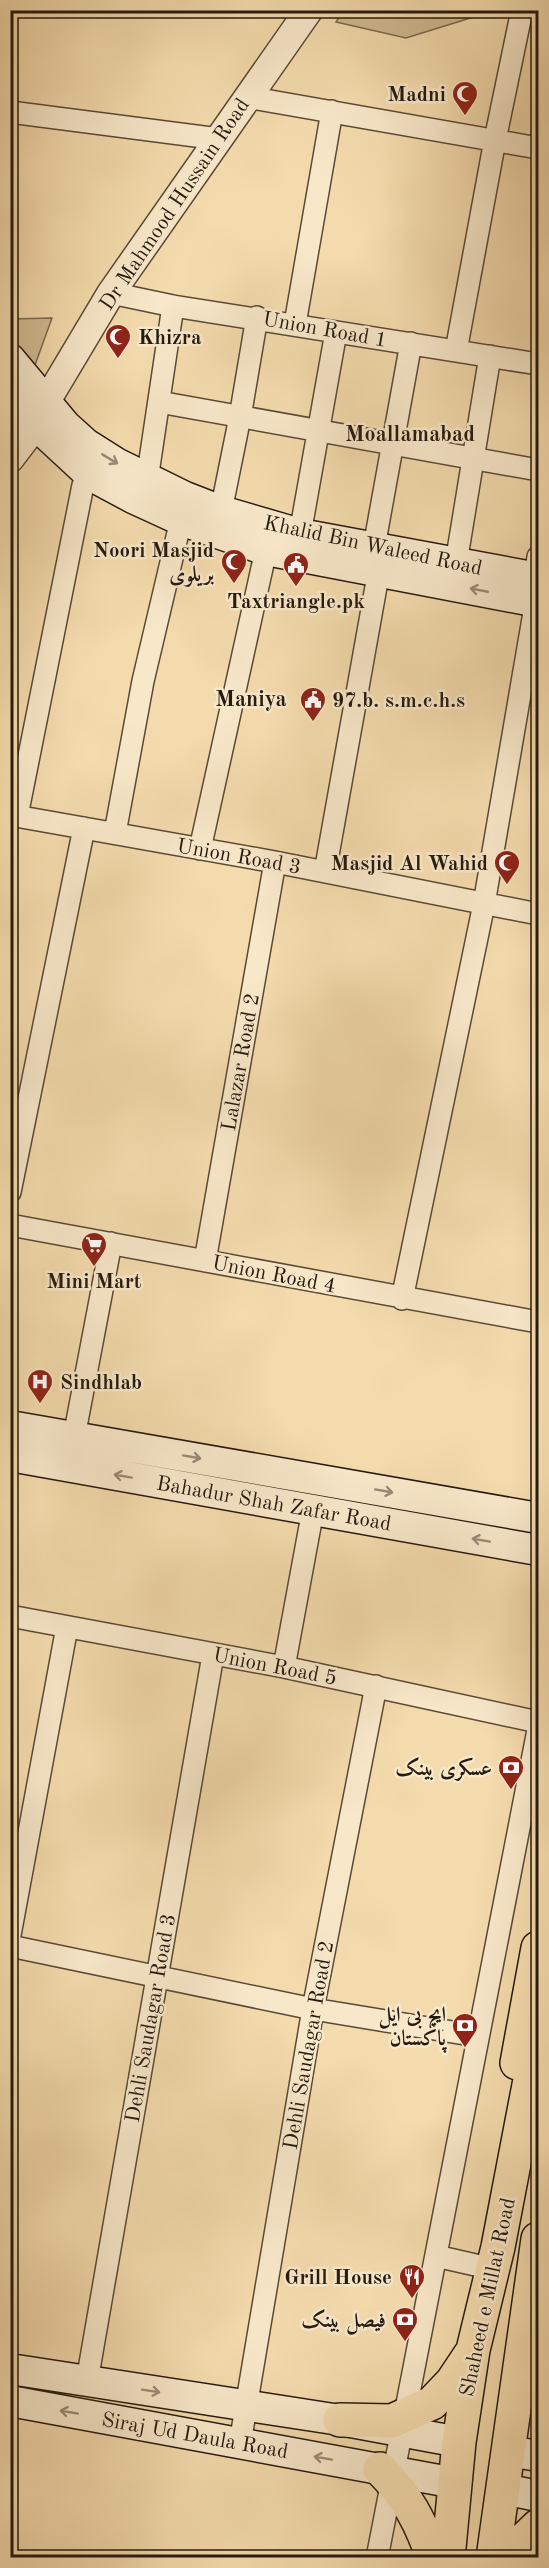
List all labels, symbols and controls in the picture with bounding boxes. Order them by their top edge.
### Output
mosque icon: Madni [450,79,480,117]
place label: Madni [387,85,446,106]
street label: Dr Mahmood Hussain Road [96,95,254,315]
street label: Union Road 1 [261,309,389,352]
mosque icon: Khizra [103,322,133,360]
place label: Khizra [138,328,202,349]
district label: Moallamabad [345,424,475,446]
one-way arrow [101,454,118,466]
street label: Khalid Bin Waleed Road [261,513,484,580]
place label: Noori Masjid بریلوی [93,541,214,587]
mosque icon: Noori Masjid بریلوی [219,547,249,585]
public building icon: Taxtriangle.pk [281,550,311,588]
one-way arrow [469,584,489,595]
place label: Taxtriangle.pk [227,592,365,613]
public building icon: 97.b. s.m.c.h.s [298,685,328,723]
district label: Maniya [215,689,287,711]
place label: 97.b. s.m.c.h.s [332,691,465,712]
street label: Union Road 3 [175,836,303,879]
mosque icon: Masjid Al Wahid [492,848,522,886]
place label: Masjid Al Wahid [331,854,488,875]
street label: Lalazar Road 2 [219,992,264,1133]
supermarket icon: Mini Mart [79,1230,109,1268]
street label: Union Road 4 [210,1253,337,1298]
place label: Mini Mart [47,1272,142,1293]
hospital icon: Sindhlab [25,1367,55,1405]
place label: Sindhlab [60,1373,142,1394]
one-way arrow [182,1452,202,1463]
one-way arrow [114,1471,134,1482]
street label: Bahadur Shah Zafar Road [155,1473,393,1535]
one-way arrow [374,1486,394,1497]
one-way arrow [472,1534,491,1545]
street label: Union Road 5 [211,1645,338,1690]
bank icon: عسکری بینک [496,1753,526,1791]
place label: عسکری بینک [395,1756,492,1782]
street label: Dehli Saudagar Road 3 [123,1912,180,2124]
street label: Dehli Saudagar Road 2 [281,1939,338,2151]
place label: ایچ بی ایل پاکستان [379,2005,448,2053]
bank icon: ایچ بی ایل پاکستان [450,2011,480,2049]
street label: Shaheed e Millat Road [457,2196,520,2399]
restaurant icon: Grill House [397,2262,427,2300]
place label: Grill House [284,2268,392,2289]
bank icon: فیصل بینک [390,2305,420,2343]
place label: فیصل بینک [301,2308,386,2335]
one-way arrow [141,2386,161,2397]
one-way arrow [60,2406,79,2417]
street label: Siraj Ud Daula Road [100,2410,290,2463]
one-way arrow [313,2452,333,2463]

